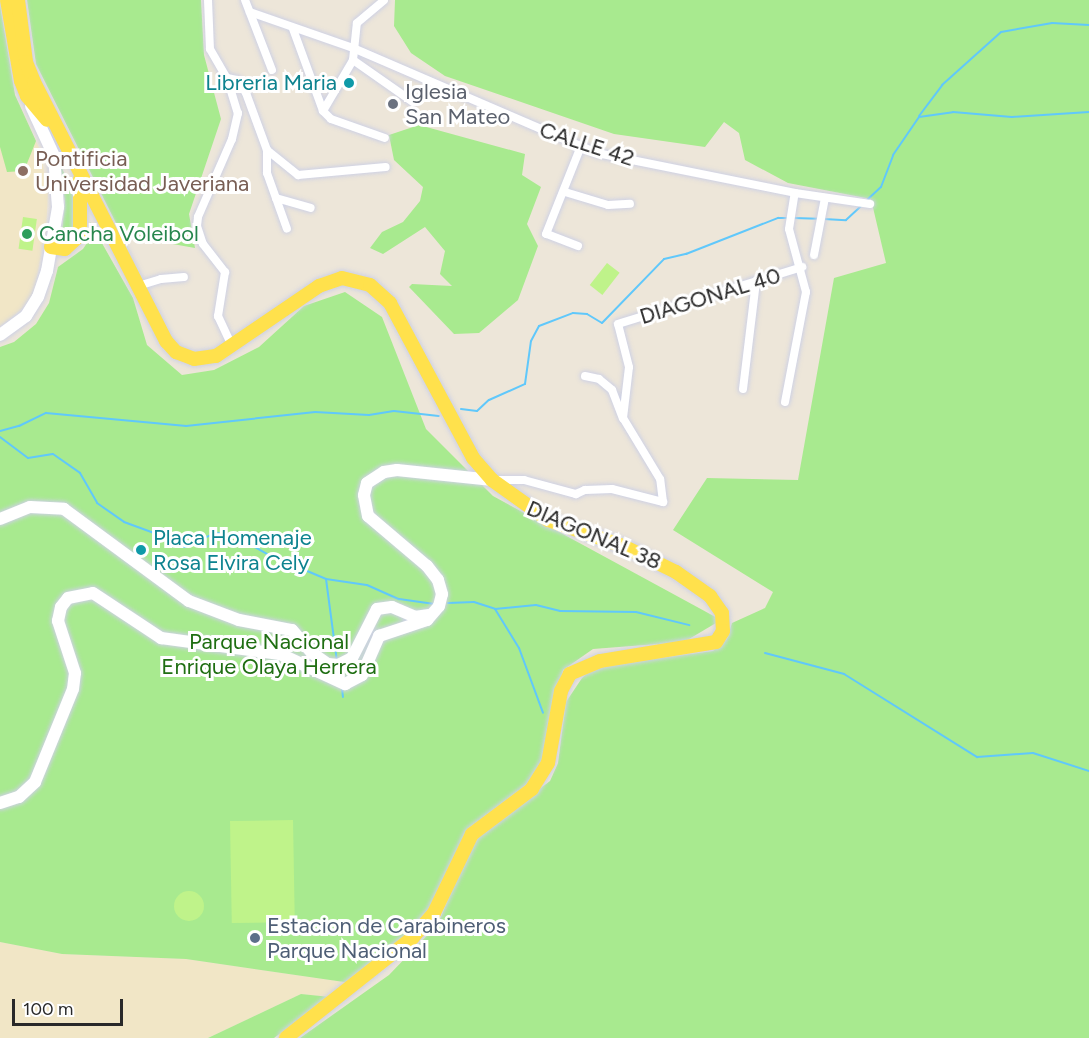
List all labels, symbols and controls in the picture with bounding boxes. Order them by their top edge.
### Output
place label: Libreria Maria [205,70,337,96]
marker: Libreria Maria [342,76,356,90]
place label: Iglesia San Mateo [405,78,510,130]
marker: Iglesia San Mateo [386,97,400,111]
street label: CALLE 42 [536,116,638,172]
place label: Pontificia Universidad Javeriana [35,145,249,196]
marker: Pontificia Universidad Javeriana [16,164,30,178]
place label: Cancha Voleibol [39,221,199,247]
marker: Cancha Voleibol [20,227,34,241]
street label: DIAGONAL 40 [636,262,784,330]
street label: DIAGONAL 38 [523,495,665,575]
place label: Placa Homenaje Rosa Elvira Cely [153,524,312,576]
marker: Placa Homenaje Rosa Elvira Cely [134,543,148,557]
park label: Parque Nacional Enrique Olaya Herrera [161,628,377,680]
place label: Estacion de Carabineros Parque Nacional [267,912,506,963]
marker: Estacion de Carabineros Parque Nacional [248,931,262,945]
scale bar [15,987,126,1025]
text: 100 m [23,998,73,1020]

